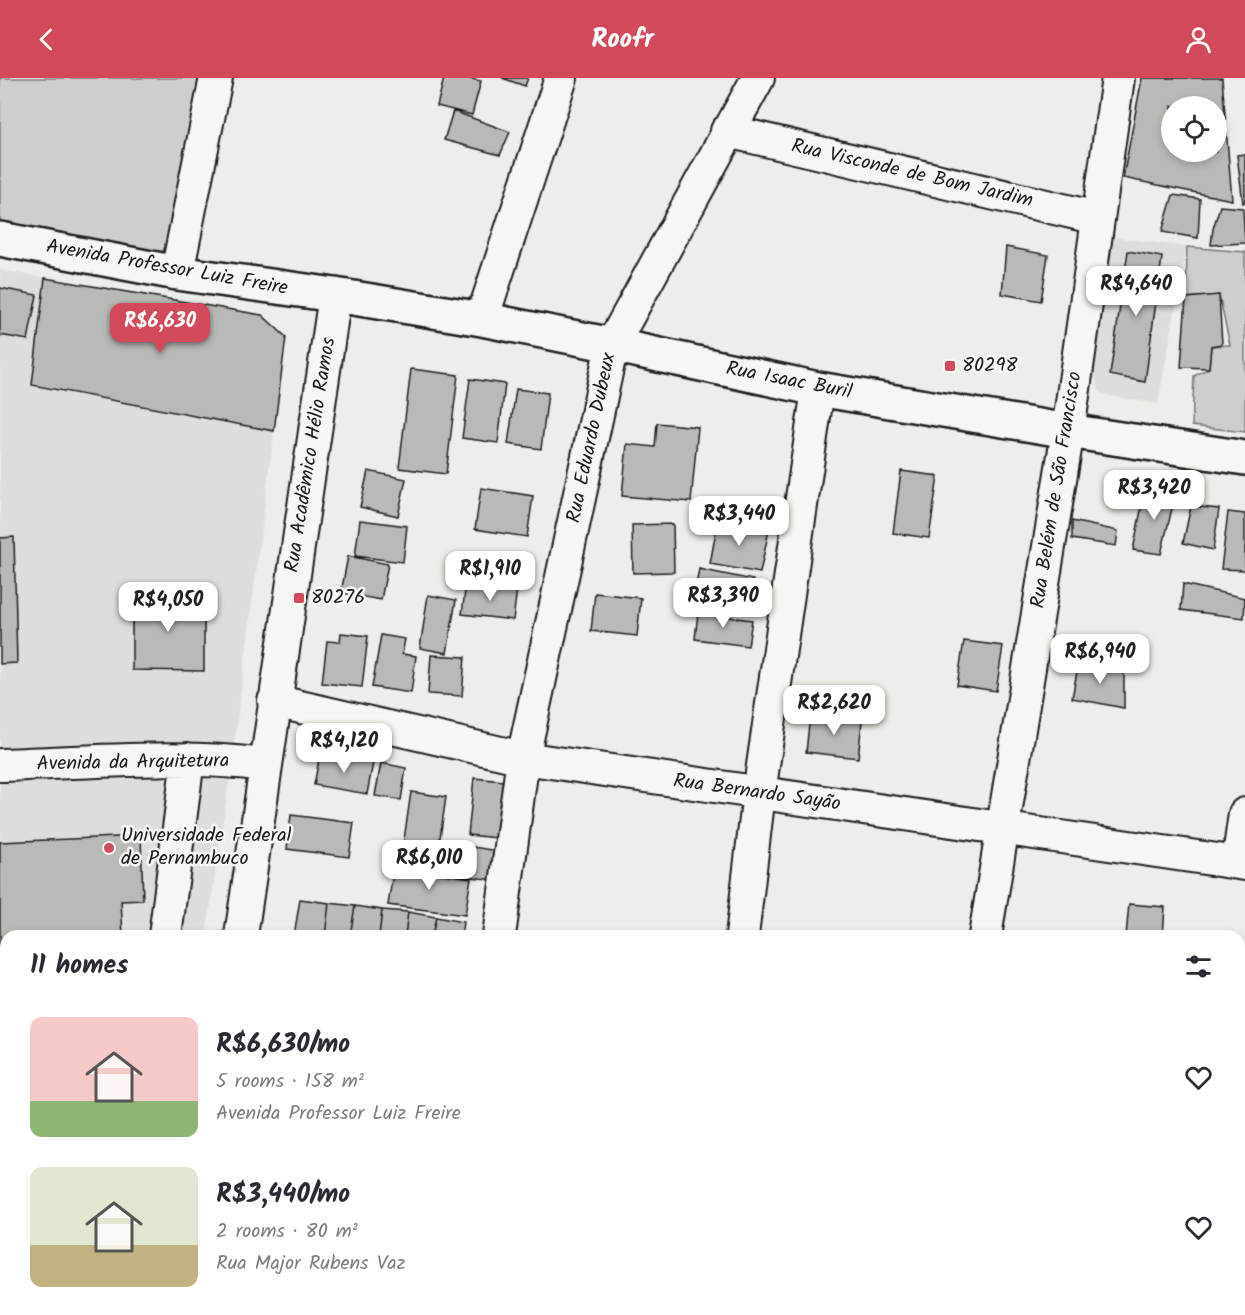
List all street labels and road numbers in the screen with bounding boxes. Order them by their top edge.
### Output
street label: Rua Visconde de Bom Jardim [788,131,1036,217]
street label: Avenida Professor Luiz Freire [44,231,290,305]
street label: Rua Acadêmico Hélio Ramos [277,334,345,575]
street label: Rua Eduardo Dubeux [558,350,626,526]
street label: Rua Isaac Buril [723,353,855,409]
street label: Rua Belém de São Francisco [1022,369,1092,611]
street label: Avenida da Arquitetura [36,745,230,781]
street label: Rua Bernardo Sayão [671,765,843,821]

